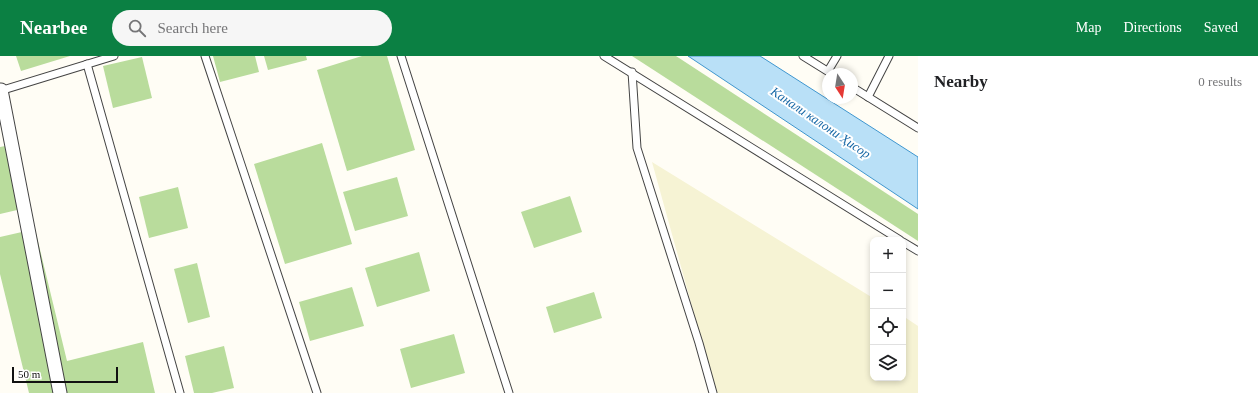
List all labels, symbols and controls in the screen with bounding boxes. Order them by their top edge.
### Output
search box [112,10,392,46]
text: Nearbee [20,17,88,38]
icon: search [126,17,148,39]
text: Search here [158,20,228,36]
text: Map [1076,20,1101,35]
text: Directions [1123,20,1182,35]
text: Saved [1204,20,1238,35]
north arrow [822,68,858,104]
text: Nearby [934,72,988,91]
text: 0 results [1198,74,1242,89]
water label: Канали калони Ҳисор [767,83,874,162]
map controls [870,237,906,381]
button: + [870,237,906,273]
button: − [870,273,906,309]
button: locate [870,309,906,345]
button: layers [870,345,906,381]
scale bar [12,365,118,384]
text: 50 m [18,368,40,380]

